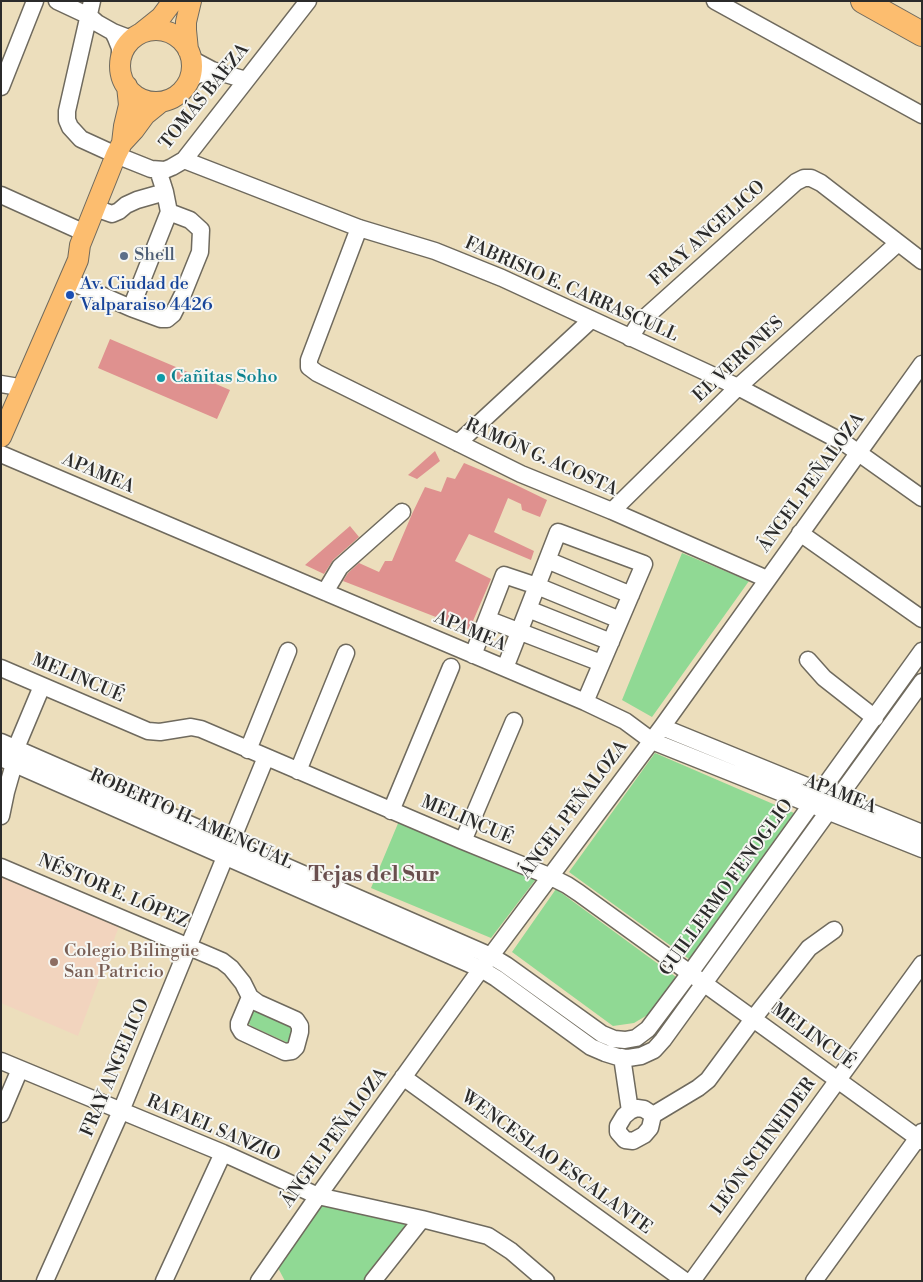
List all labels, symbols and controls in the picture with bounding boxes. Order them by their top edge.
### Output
street label: TOMÁS BAEZA [156,40,254,154]
street label: FRAY ANGELICO [646,177,770,291]
street label: FABRISIO E. CARRASCULL [461,233,681,347]
place label: Shell [134,245,175,267]
marker: Shell [118,250,130,262]
place label: Av. Ciudad de Valparaiso 4426 [80,274,213,316]
marker: Av. Ciudad de Valparaiso 4426 [64,289,76,301]
street label: EL VERONES [689,313,789,407]
place label: Cañitas Soho [171,367,278,389]
marker: Cañitas Soho [155,372,167,384]
street label: ÁNGEL PEÑALOZA [754,409,870,557]
street label: RAMÓN G. ACOSTA [461,415,621,501]
street label: APAMEA [59,449,137,499]
street label: APAMEA [431,607,509,657]
street label: MELINCUÉ [29,650,127,708]
street label: ÁNGEL PEÑALOZA [515,737,633,883]
street label: ROBERTO H. AMENGUAL [86,765,296,875]
street label: APAMEA [801,771,879,819]
street label: MELINCUÉ [418,792,516,850]
street label: GUILLERMO FENOGLIO [656,795,798,981]
street label: NÉSTOR E. LÓPEZ [34,851,192,933]
district label: Tejas del Sur [309,863,439,889]
place label: Colegio Bilingüe San Patricio [64,941,199,984]
marker: Colegio Bilingüe San Patricio [48,956,60,968]
street label: FRAY ANGELICO [77,996,155,1140]
street label: MELINCUÉ [767,999,859,1075]
street label: ÁNGEL PEÑALOZA [277,1064,393,1212]
street label: LEÓN SCHNEIDER [707,1074,821,1220]
street label: WENCESLAO ESCALANTE [456,1087,656,1239]
street label: RAFAEL SANZIO [143,1091,283,1167]

